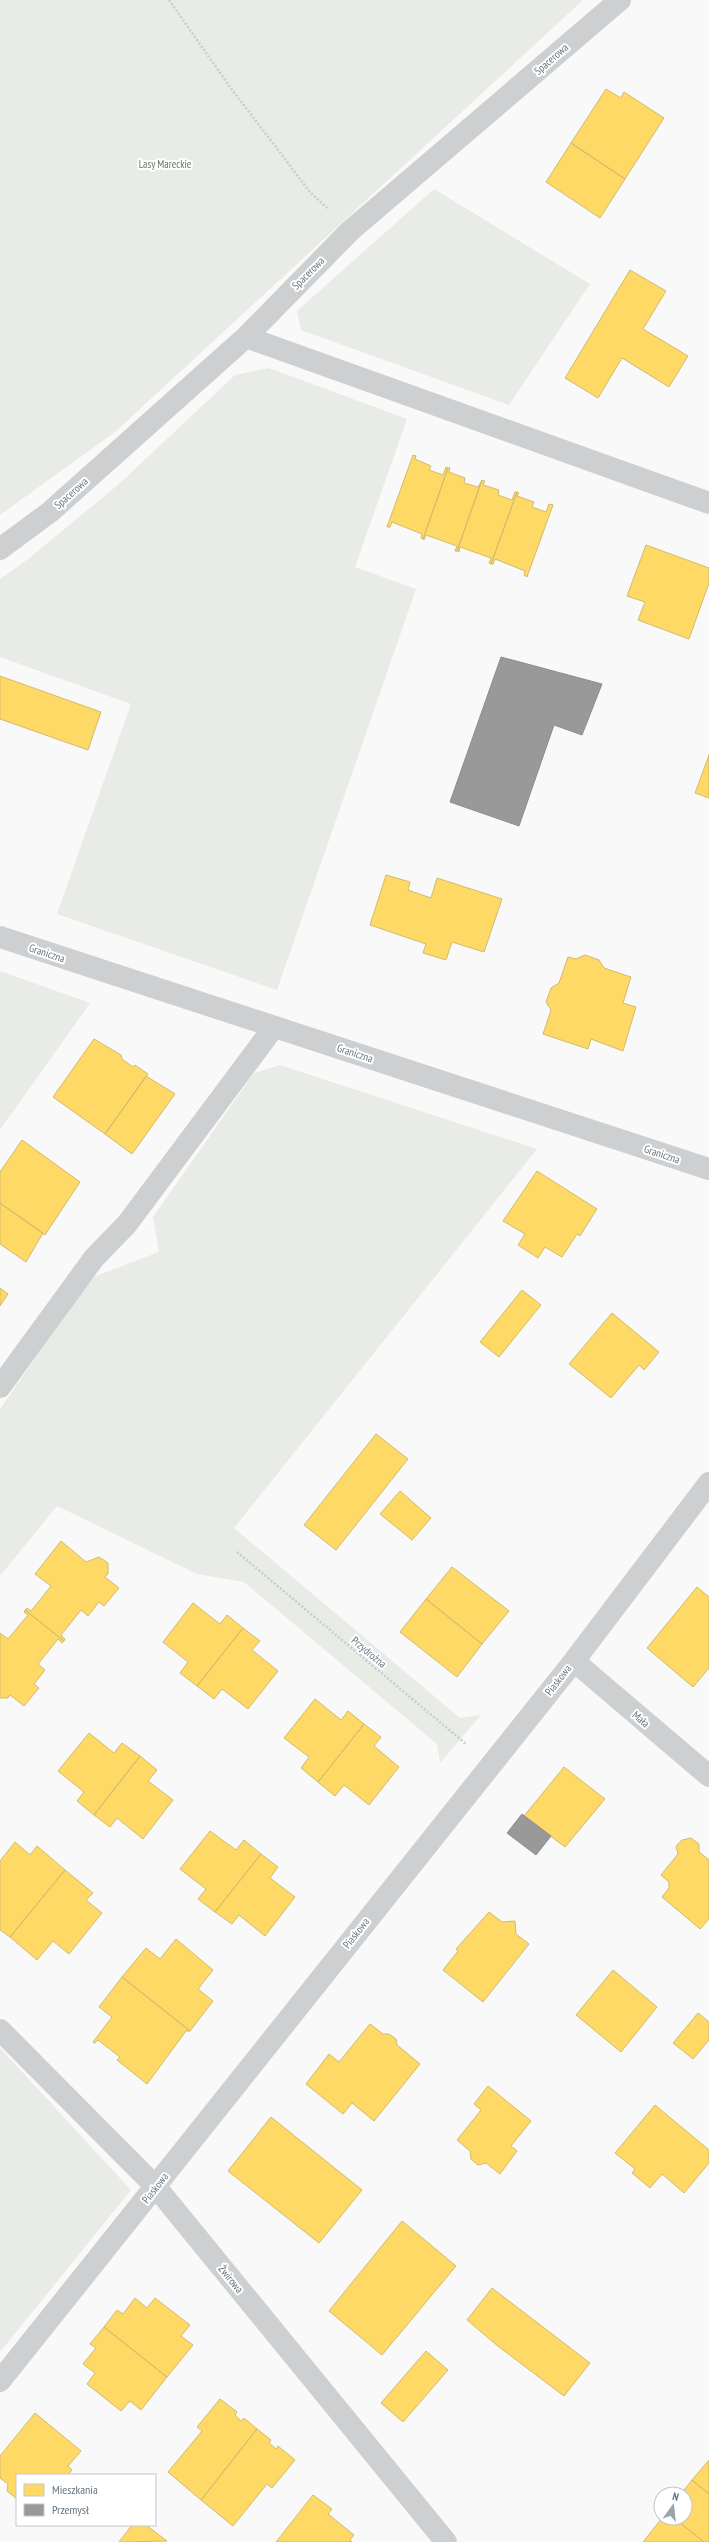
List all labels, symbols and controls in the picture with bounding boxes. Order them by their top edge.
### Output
street label: Spacerowa [531,40,571,78]
park label: Lasy Mareckie [139,157,192,171]
street label: Spacerowa [289,254,327,292]
street label: Spacerowa [51,474,91,512]
street label: Graniczna [27,941,67,965]
street label: Graniczna [335,1041,375,1065]
street label: Graniczna [642,1142,682,1166]
street label: Przydrożna [349,1633,389,1671]
street label: Piaskowa [542,1662,574,1698]
street label: Mała [629,1708,653,1730]
street label: Piaskowa [340,1915,372,1951]
street label: Piaskowa [139,2170,171,2206]
street label: Żwirowa [215,2262,247,2296]
legend [16,2474,156,2526]
text: Mieszkania [52,2482,98,2497]
north arrow [653,2486,693,2526]
text: N [671,2489,680,2504]
text: Przemysł [52,2502,89,2517]

